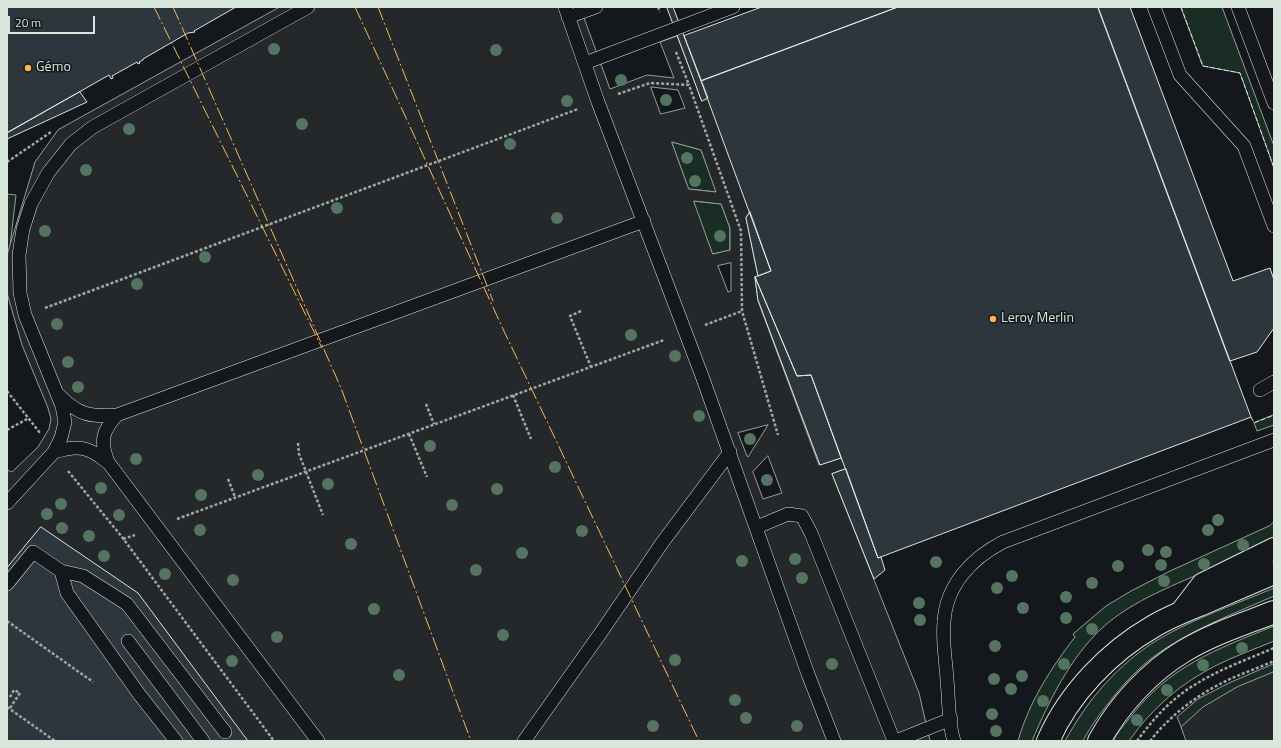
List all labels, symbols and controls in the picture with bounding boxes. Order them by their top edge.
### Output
scale bar [10,8,97,34]
text: 20 m [15,13,41,32]
place label: Gémo [36,60,71,76]
marker: Gémo [23,63,33,73]
place label: Leroy Merlin [1001,311,1074,327]
marker: Leroy Merlin [988,314,998,324]

